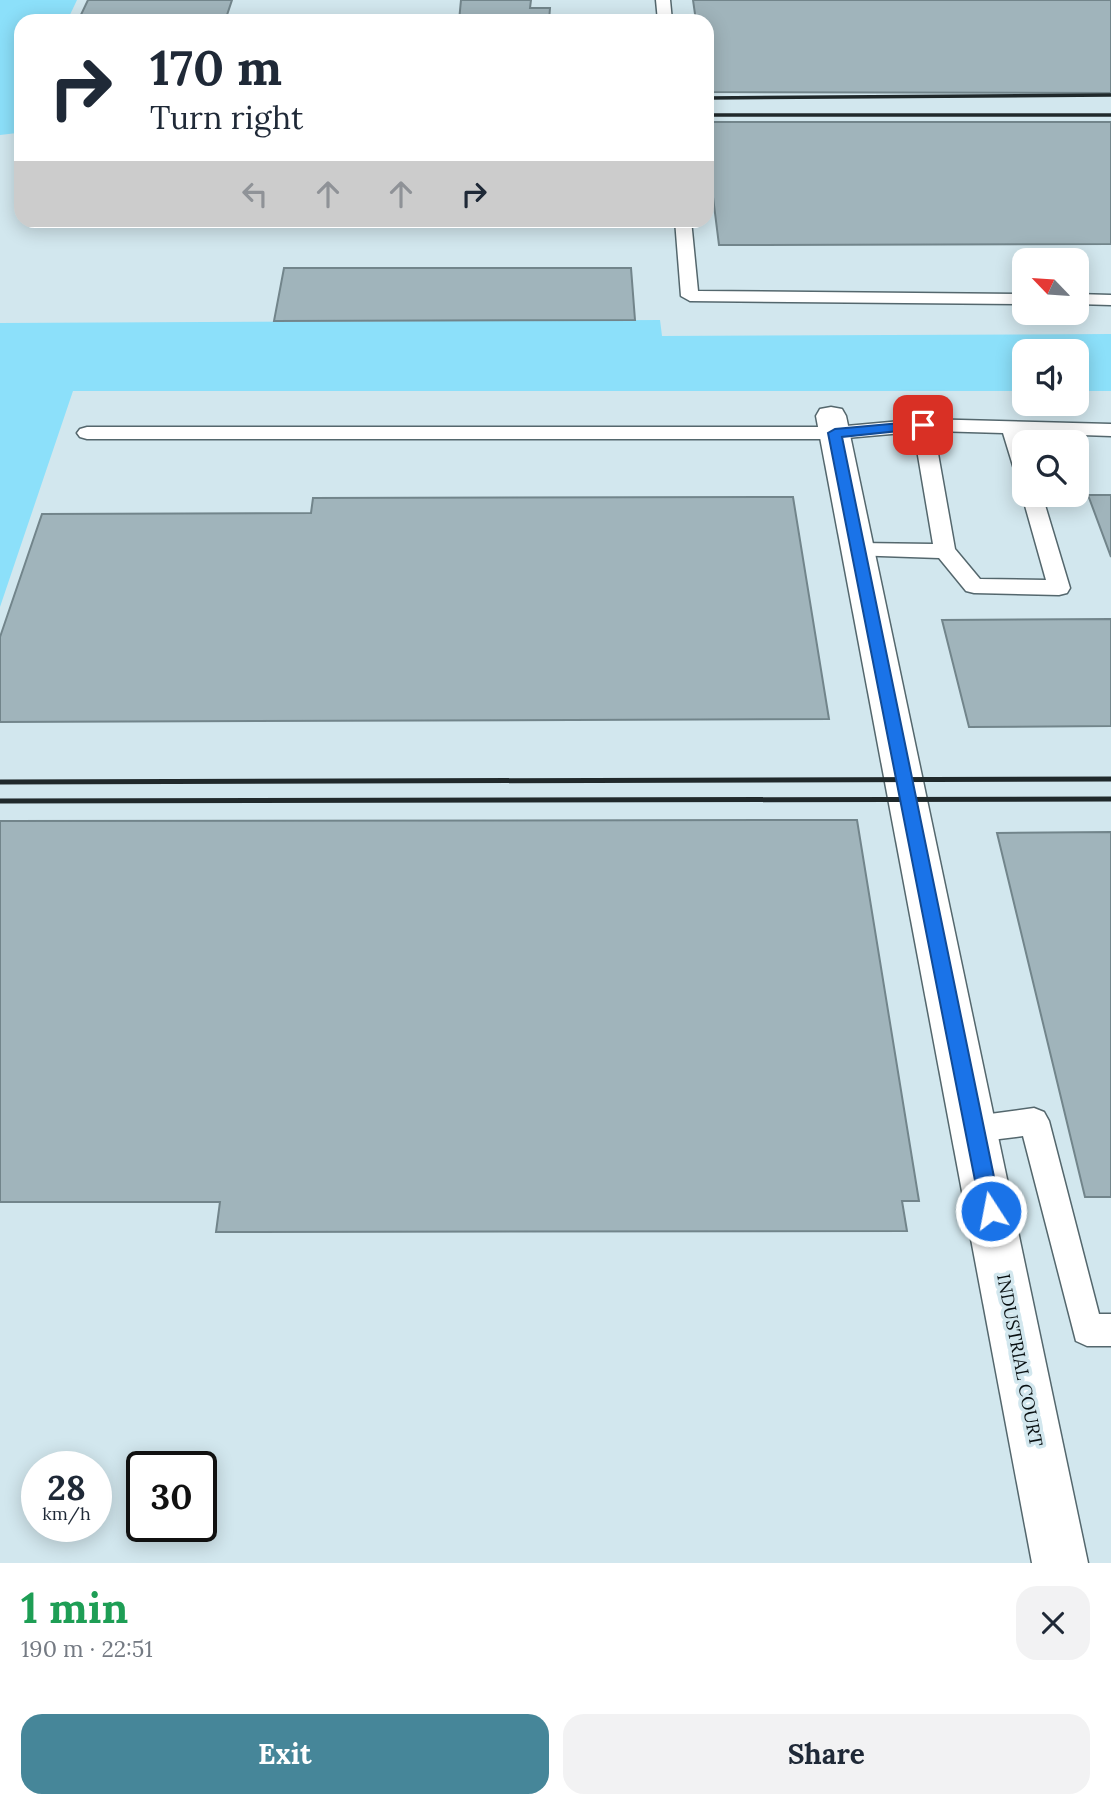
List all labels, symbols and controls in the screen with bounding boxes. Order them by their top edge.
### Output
text: 170 m [150,36,282,98]
icon: right [35,42,126,133]
text: Turn right [150,97,303,138]
icon: left [236,175,274,213]
icon: ahead [309,175,347,213]
icon: ahead [382,175,420,213]
icon: right [455,175,493,213]
north arrow [1012,248,1088,326]
map controls [1012,248,1089,507]
button: sound [1012,339,1089,416]
pin [893,395,953,455]
icon: arrive [904,406,942,444]
button: search [1012,430,1089,507]
position arrow [954,1174,1028,1248]
street label: INDUSTRIAL COURT [992,1272,1048,1449]
speed limit sign: 30 [126,1451,217,1542]
text: 28 [47,1465,86,1510]
text: km/h [42,1502,91,1525]
text: 1 min [21,1581,128,1635]
button: close [1016,1586,1090,1660]
text: 190 m · 22:51 [21,1634,153,1663]
button: Exit [21,1714,549,1794]
button: Share [563,1714,1090,1794]

